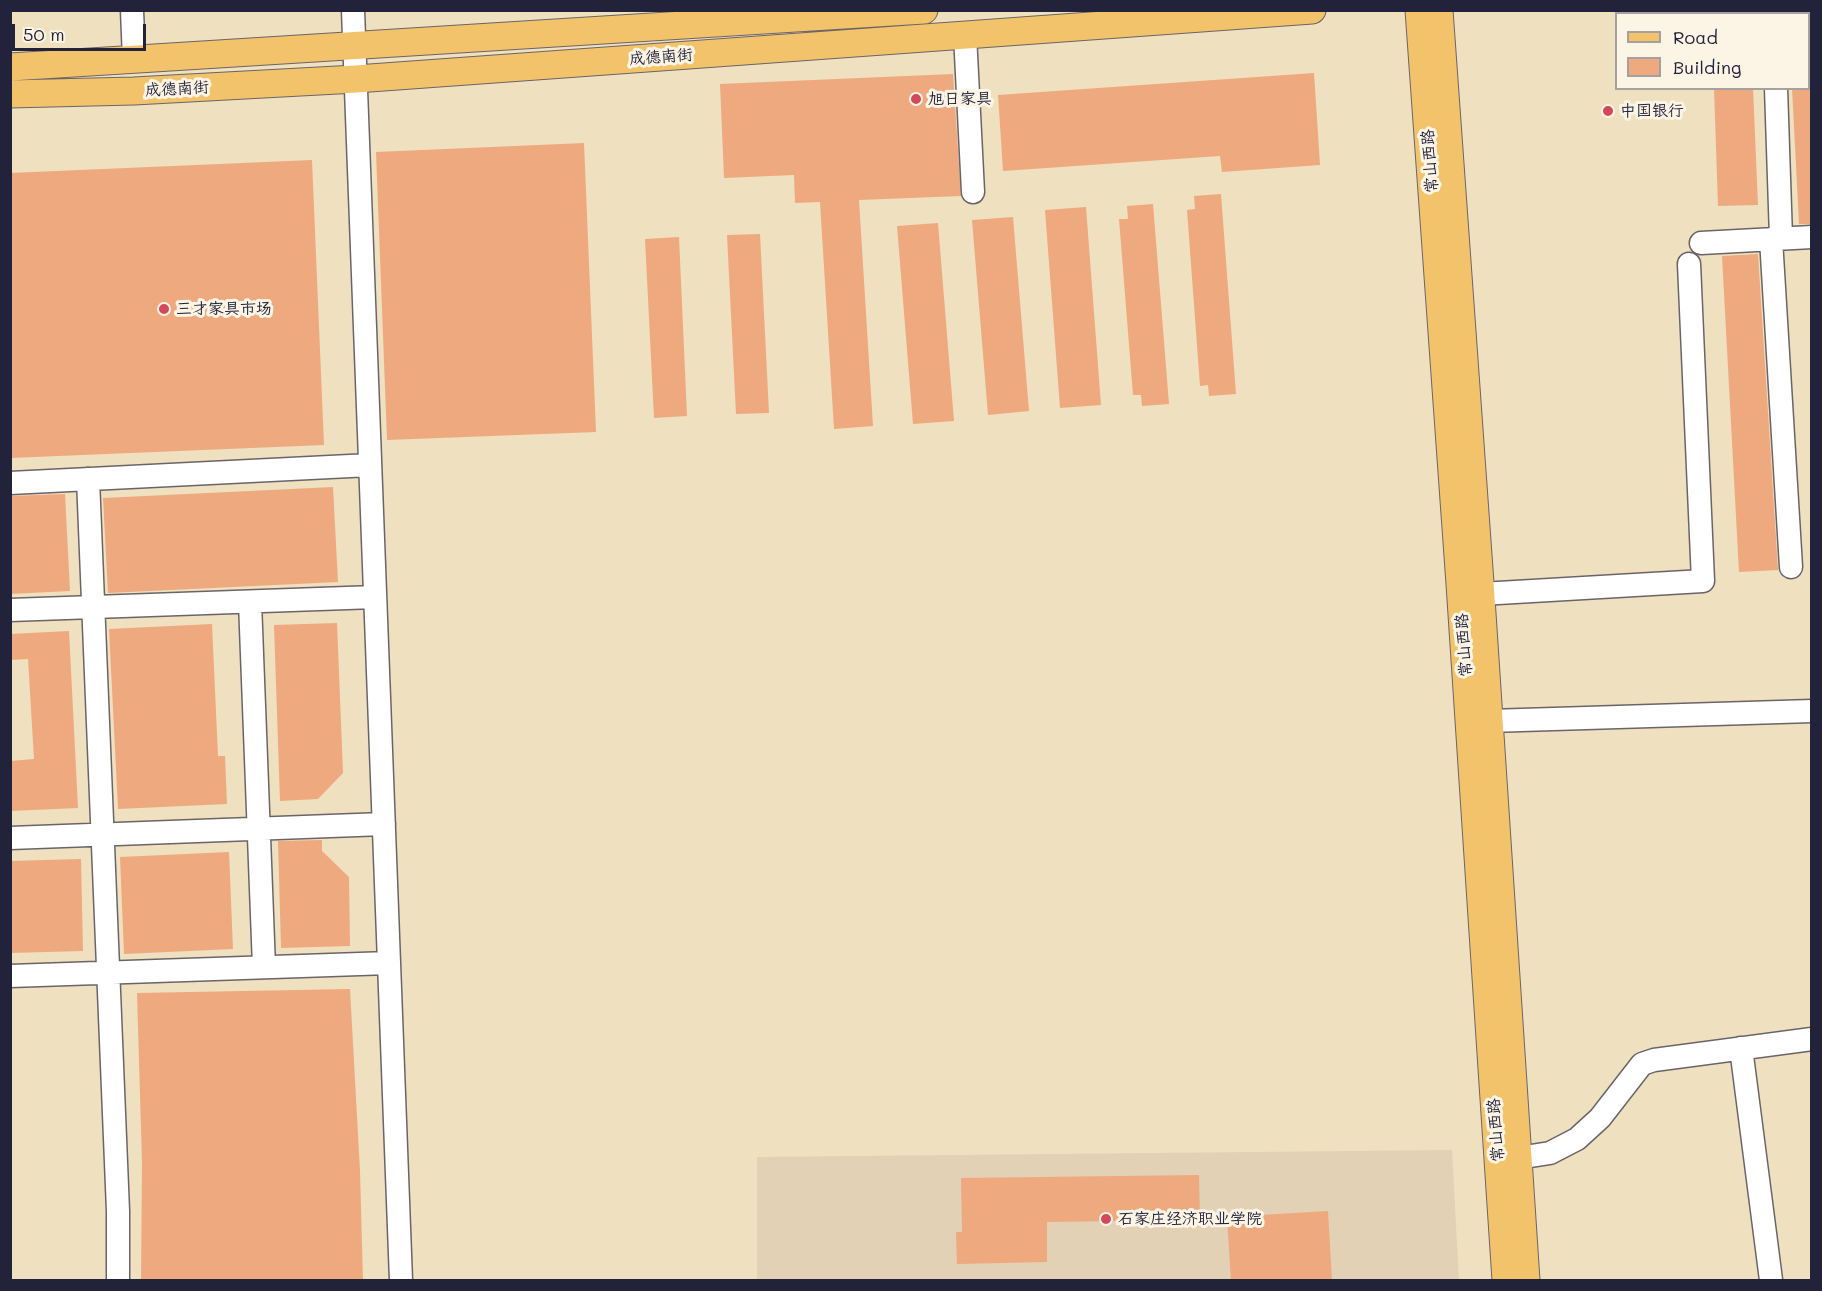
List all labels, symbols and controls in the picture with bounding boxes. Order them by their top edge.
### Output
scale bar [15,12,148,50]
legend [1615,12,1810,90]
text: 50 m [23,22,65,46]
text: Road [1673,25,1718,49]
street label: 成德南街 [628,45,694,69]
text: Building [1673,55,1741,79]
street label: 成德南街 [145,78,209,100]
place label: 旭日家具 [928,89,992,109]
marker: 旭日家具 [909,92,923,106]
place label: 中国银行 [1620,101,1684,121]
marker: 中国银行 [1601,104,1615,118]
street label: 常山西路 [1418,128,1442,194]
place label: 三才家具市场 [176,299,272,319]
marker: 三才家具市场 [157,302,171,316]
street label: 常山西路 [1452,612,1476,678]
street label: 常山西路 [1484,1097,1508,1163]
place label: 石家庄经济职业学院 [1118,1209,1262,1229]
marker: 石家庄经济职业学院 [1099,1212,1113,1226]

